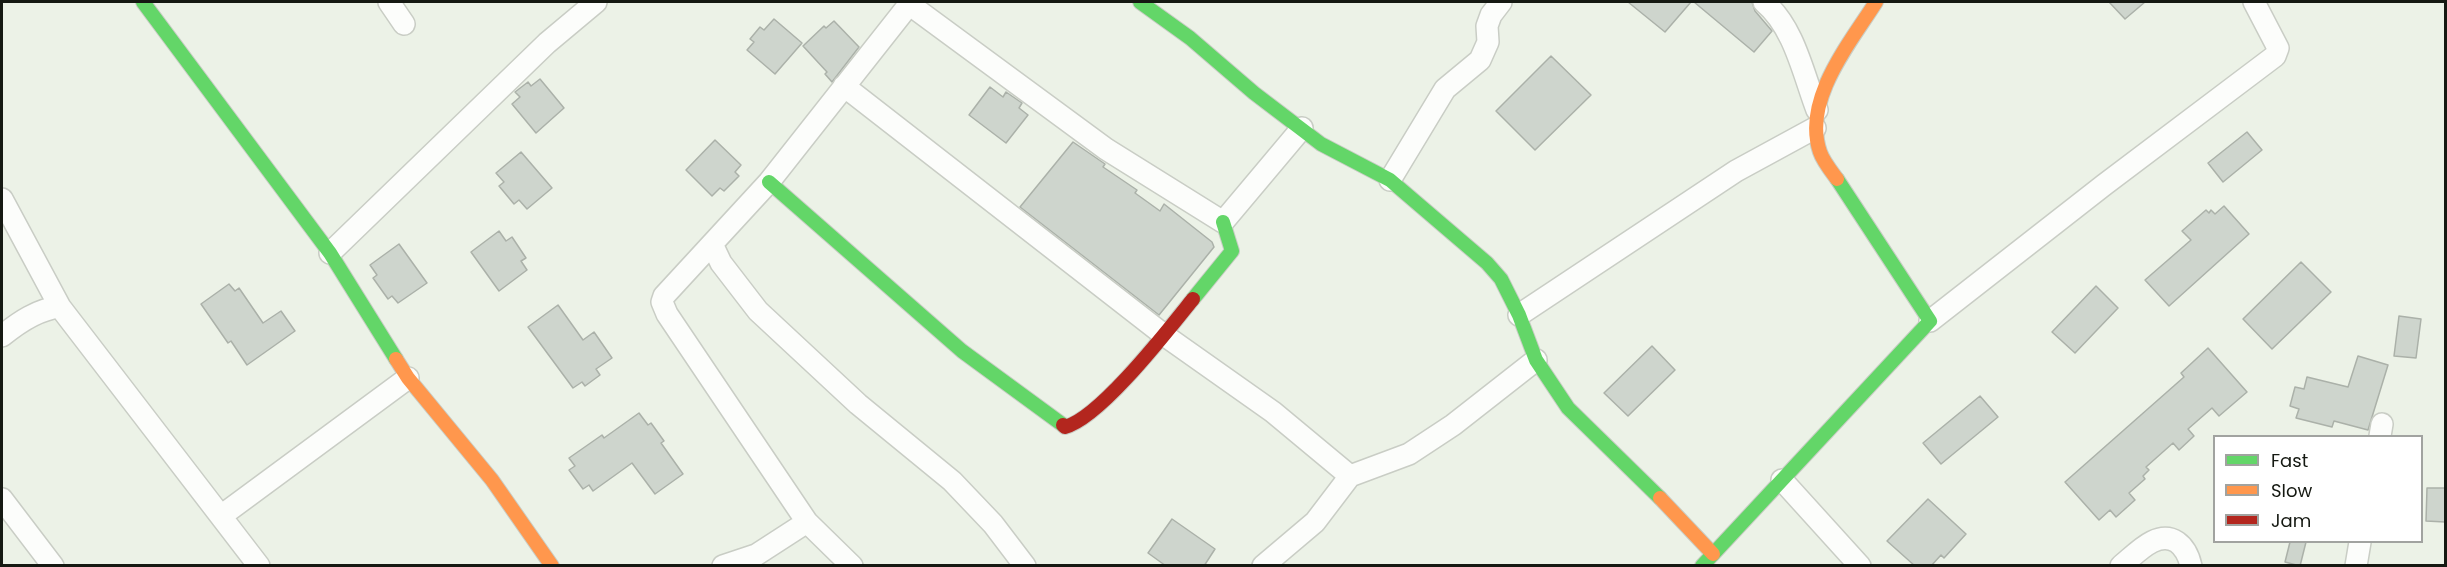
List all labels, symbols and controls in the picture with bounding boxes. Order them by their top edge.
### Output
legend [2213,435,2423,543]
text: Fast [2271,448,2308,473]
text: Slow [2271,478,2312,503]
text: Jam [2271,508,2311,533]

